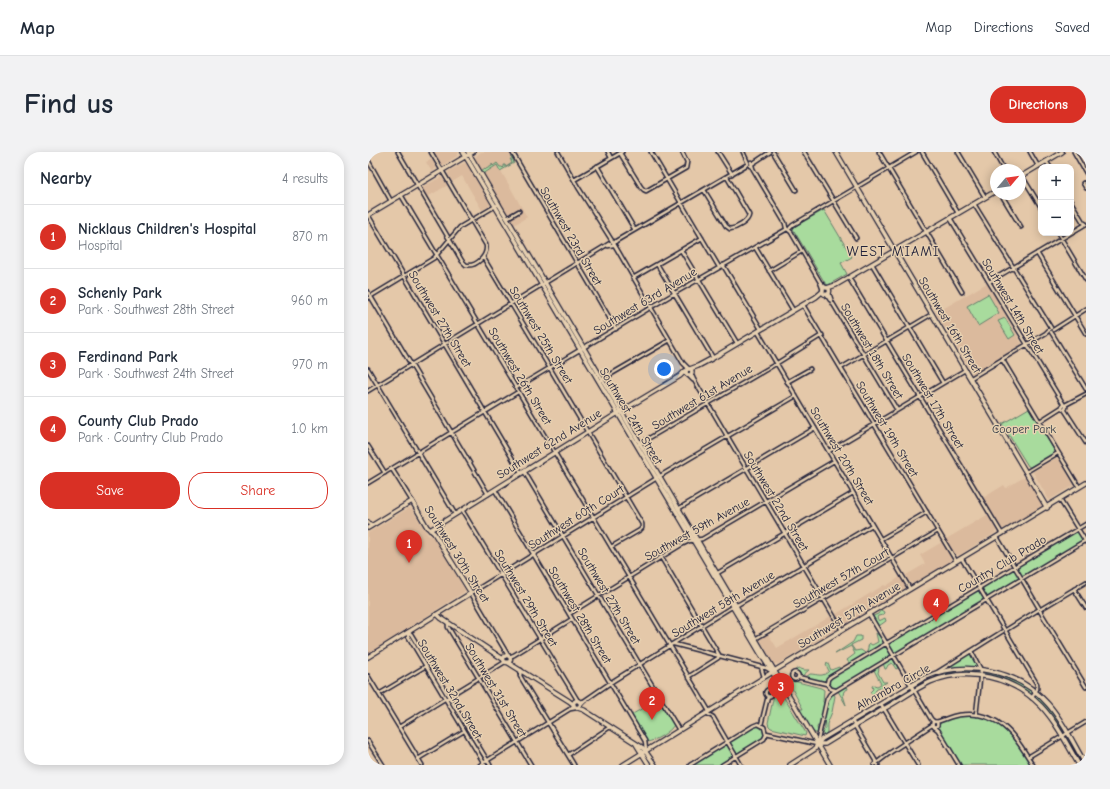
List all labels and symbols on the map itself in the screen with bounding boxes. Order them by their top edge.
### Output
north arrow [990,164,1026,200]
street label: Southwest 23rd Street [537,184,605,288]
district label: WEST MIAMI [847,243,939,260]
street label: Southwest 14th Street [979,256,1047,357]
street label: Southwest 63rd Avenue [591,265,699,337]
street label: Southwest 27th Street [406,268,475,370]
street label: Southwest 16th Street [916,274,985,376]
street label: Southwest 25th Street [506,284,576,387]
street label: Southwest 18th Street [838,301,906,402]
street label: Southwest 26th Street [485,325,555,428]
street label: Southwest 17th Street [899,351,967,452]
your location [654,359,674,379]
street label: Southwest 61st Avenue [649,361,755,433]
street label: Southwest 24th Street [597,365,666,467]
street label: Southwest 19th Street [853,378,921,480]
street label: Southwest 20th Street [807,404,877,508]
street label: Southwest 62nd Avenue [494,406,604,482]
park label: Cooper Park [992,422,1056,436]
street label: Southwest 22nd Street [741,449,812,554]
street label: Southwest 60th Court [526,482,627,552]
street label: Southwest 59th Avenue [642,494,752,564]
street label: Southwest 30th Street [421,503,493,606]
pin: 1 [396,530,422,563]
street label: Country Club Prado [955,532,1049,596]
street label: Southwest 27th Street [575,545,644,647]
street label: Southwest 57th Court [791,545,892,611]
street label: Southwest 29th Street [491,547,561,650]
street label: Southwest 28th Street [545,564,615,667]
street label: Southwest 58th Avenue [669,568,777,640]
street label: Southwest 57th Avenue [795,579,903,651]
pin: 4 [923,589,949,622]
street label: Southwest 32nd Street [415,637,486,742]
street label: Southwest 31st Street [462,640,530,740]
street label: Alhambra Circle [854,661,932,713]
pin: 3 [768,673,794,706]
pin: 2 [639,687,665,720]

